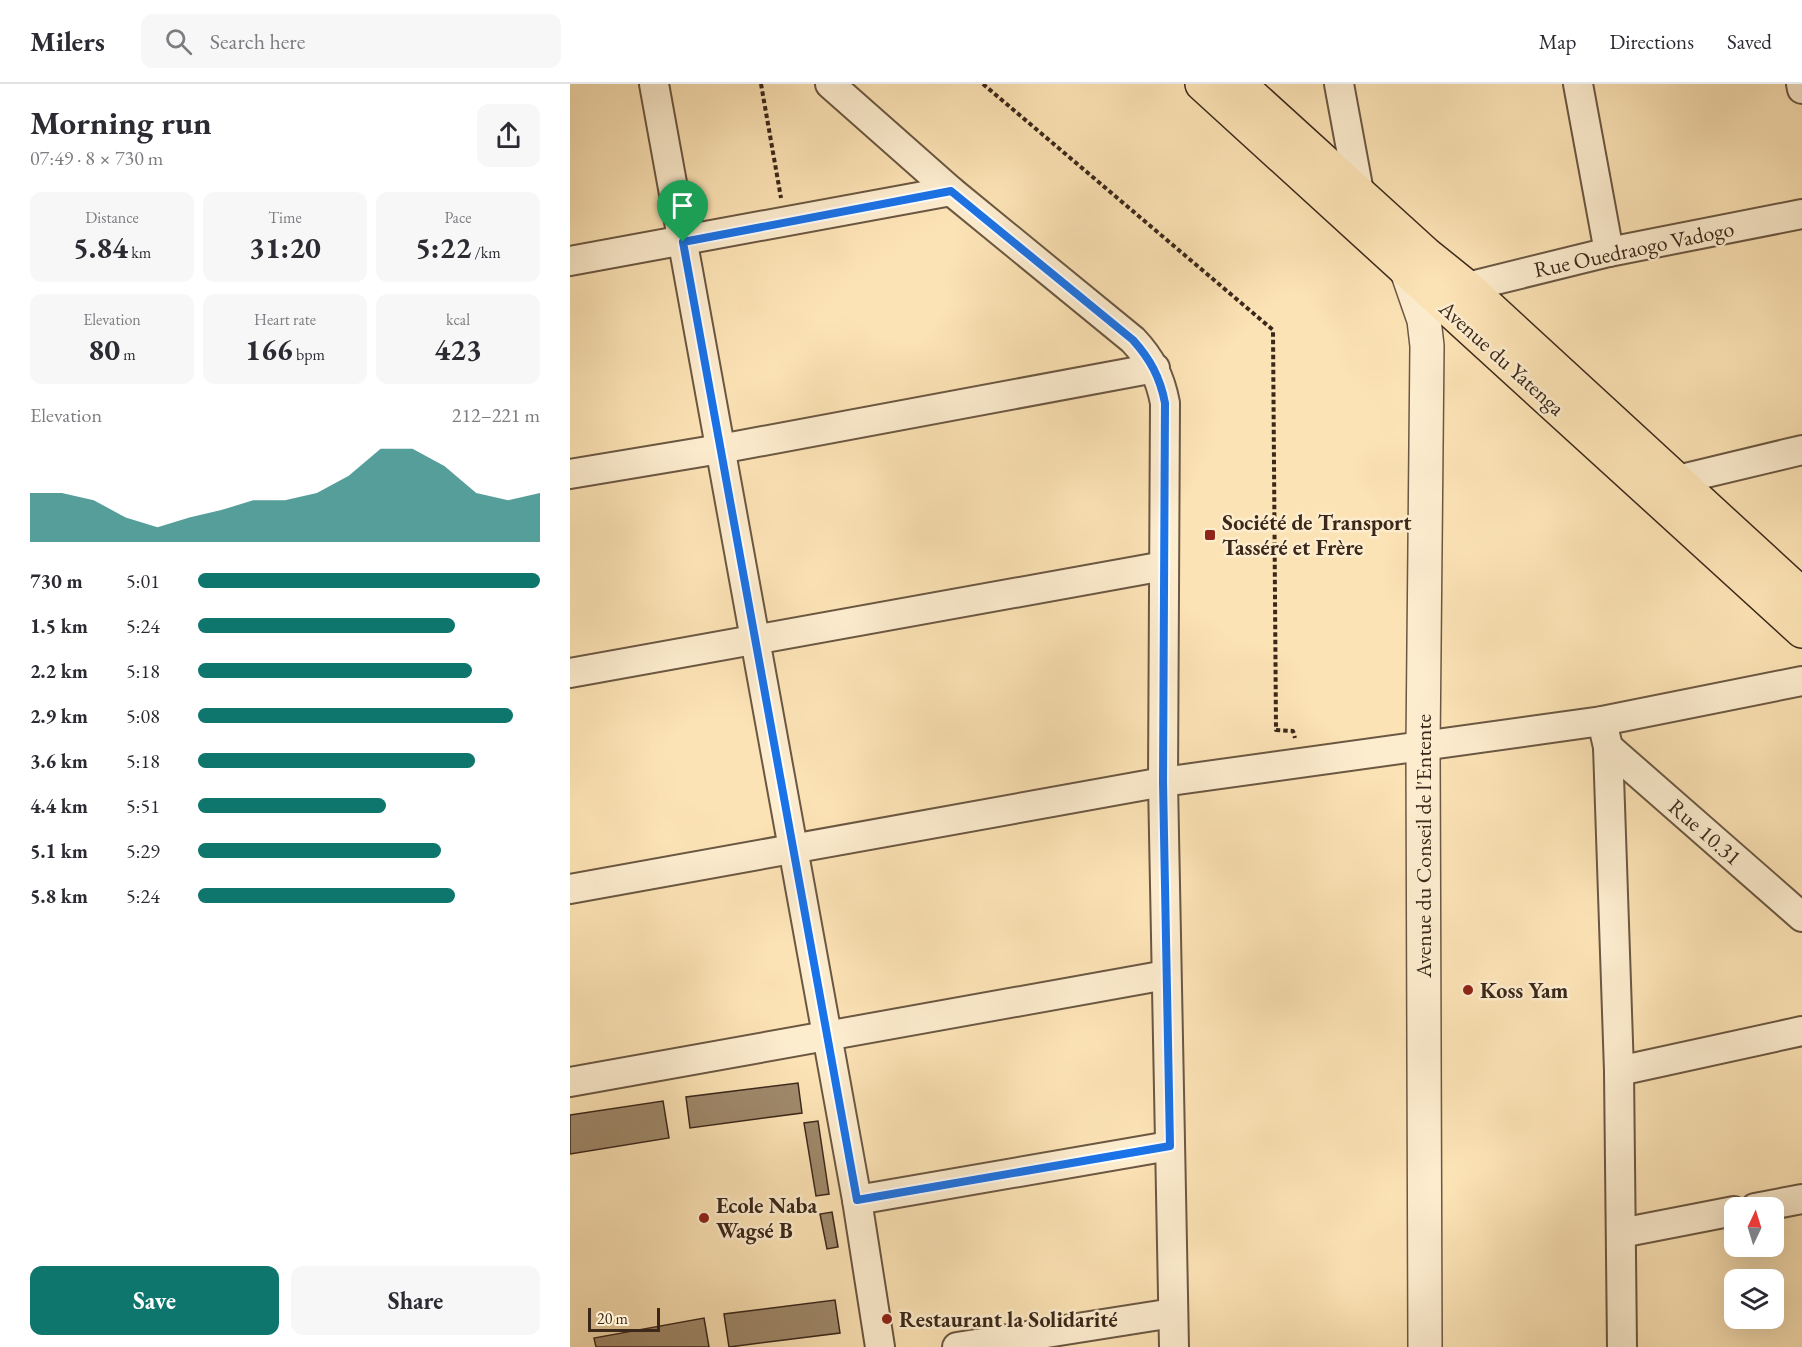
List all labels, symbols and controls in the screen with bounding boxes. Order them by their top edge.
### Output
search box [141,14,561,68]
text: Milers [30,23,105,59]
icon: search [162,25,195,58]
text: Search here [210,27,305,56]
text: Map [1539,28,1576,55]
text: Directions [1609,28,1694,55]
text: Saved [1727,28,1772,55]
text: Morning run [30,101,212,144]
button: share [477,104,540,167]
text: 07:49 · 8 × 730 m [30,145,163,171]
pin [657,180,708,242]
icon: arrive [666,189,699,222]
text: Distance [85,207,139,228]
text: Time [268,207,302,228]
text: Pace [445,207,471,228]
street label: Rue Ouedraogo Vadogo [1531,214,1737,284]
text: 5.84 [73,228,128,267]
text: 31:20 [249,228,321,267]
text: 5:22 [415,228,471,267]
text: km [128,242,151,263]
text: /km [471,242,501,263]
street label: Avenue du Yatenga [1432,293,1571,422]
text: Elevation [83,309,141,330]
text: Heart rate [254,309,316,330]
text: kcal [446,309,470,330]
text: 80 [88,330,120,369]
text: 166 [245,330,293,369]
text: 423 [434,330,482,369]
text: m [120,344,136,365]
text: bpm [293,344,325,365]
text: Elevation [30,402,102,428]
text: 212–221 m [452,402,540,428]
place label: Société de Transport Tasséré et Frère [1222,508,1412,562]
marker: Société de Transport Tasséré et Frère [1203,528,1217,542]
text: 730 m [30,568,83,594]
text: 5:01 [126,568,160,594]
text: 1.5 km [30,613,88,639]
text: 5:24 [126,613,160,639]
text: 2.2 km [30,658,88,684]
text: 5:18 [126,658,160,684]
text: 2.9 km [30,703,88,729]
text: 5:08 [126,703,160,729]
street label: Avenue du Conseil de l'Entente [1409,714,1438,979]
text: 3.6 km [30,748,88,774]
text: 5:18 [126,748,160,774]
street label: Rue 10.31 [1662,792,1748,872]
text: 4.4 km [30,793,88,819]
text: 5:51 [126,793,160,819]
text: 5.1 km [30,838,88,864]
text: 5:29 [126,838,160,864]
text: 5.8 km [30,883,88,909]
text: 5:24 [126,883,160,909]
place label: Koss Yam [1480,976,1569,1005]
marker: Koss Yam [1461,983,1475,997]
place label: Ecole Naba Wagsé B [716,1191,817,1245]
north arrow [1724,1197,1784,1257]
map controls [1724,1197,1784,1329]
marker: Ecole Naba Wagsé B [697,1211,711,1225]
button: Save [30,1266,279,1335]
button: Share [291,1266,540,1335]
button: layers [1724,1269,1784,1329]
scale bar [588,1305,660,1332]
place label: Restaurant la Solidarité [899,1305,1118,1334]
text: 20 m [597,1308,628,1329]
marker: Restaurant la Solidarité [880,1312,894,1326]

